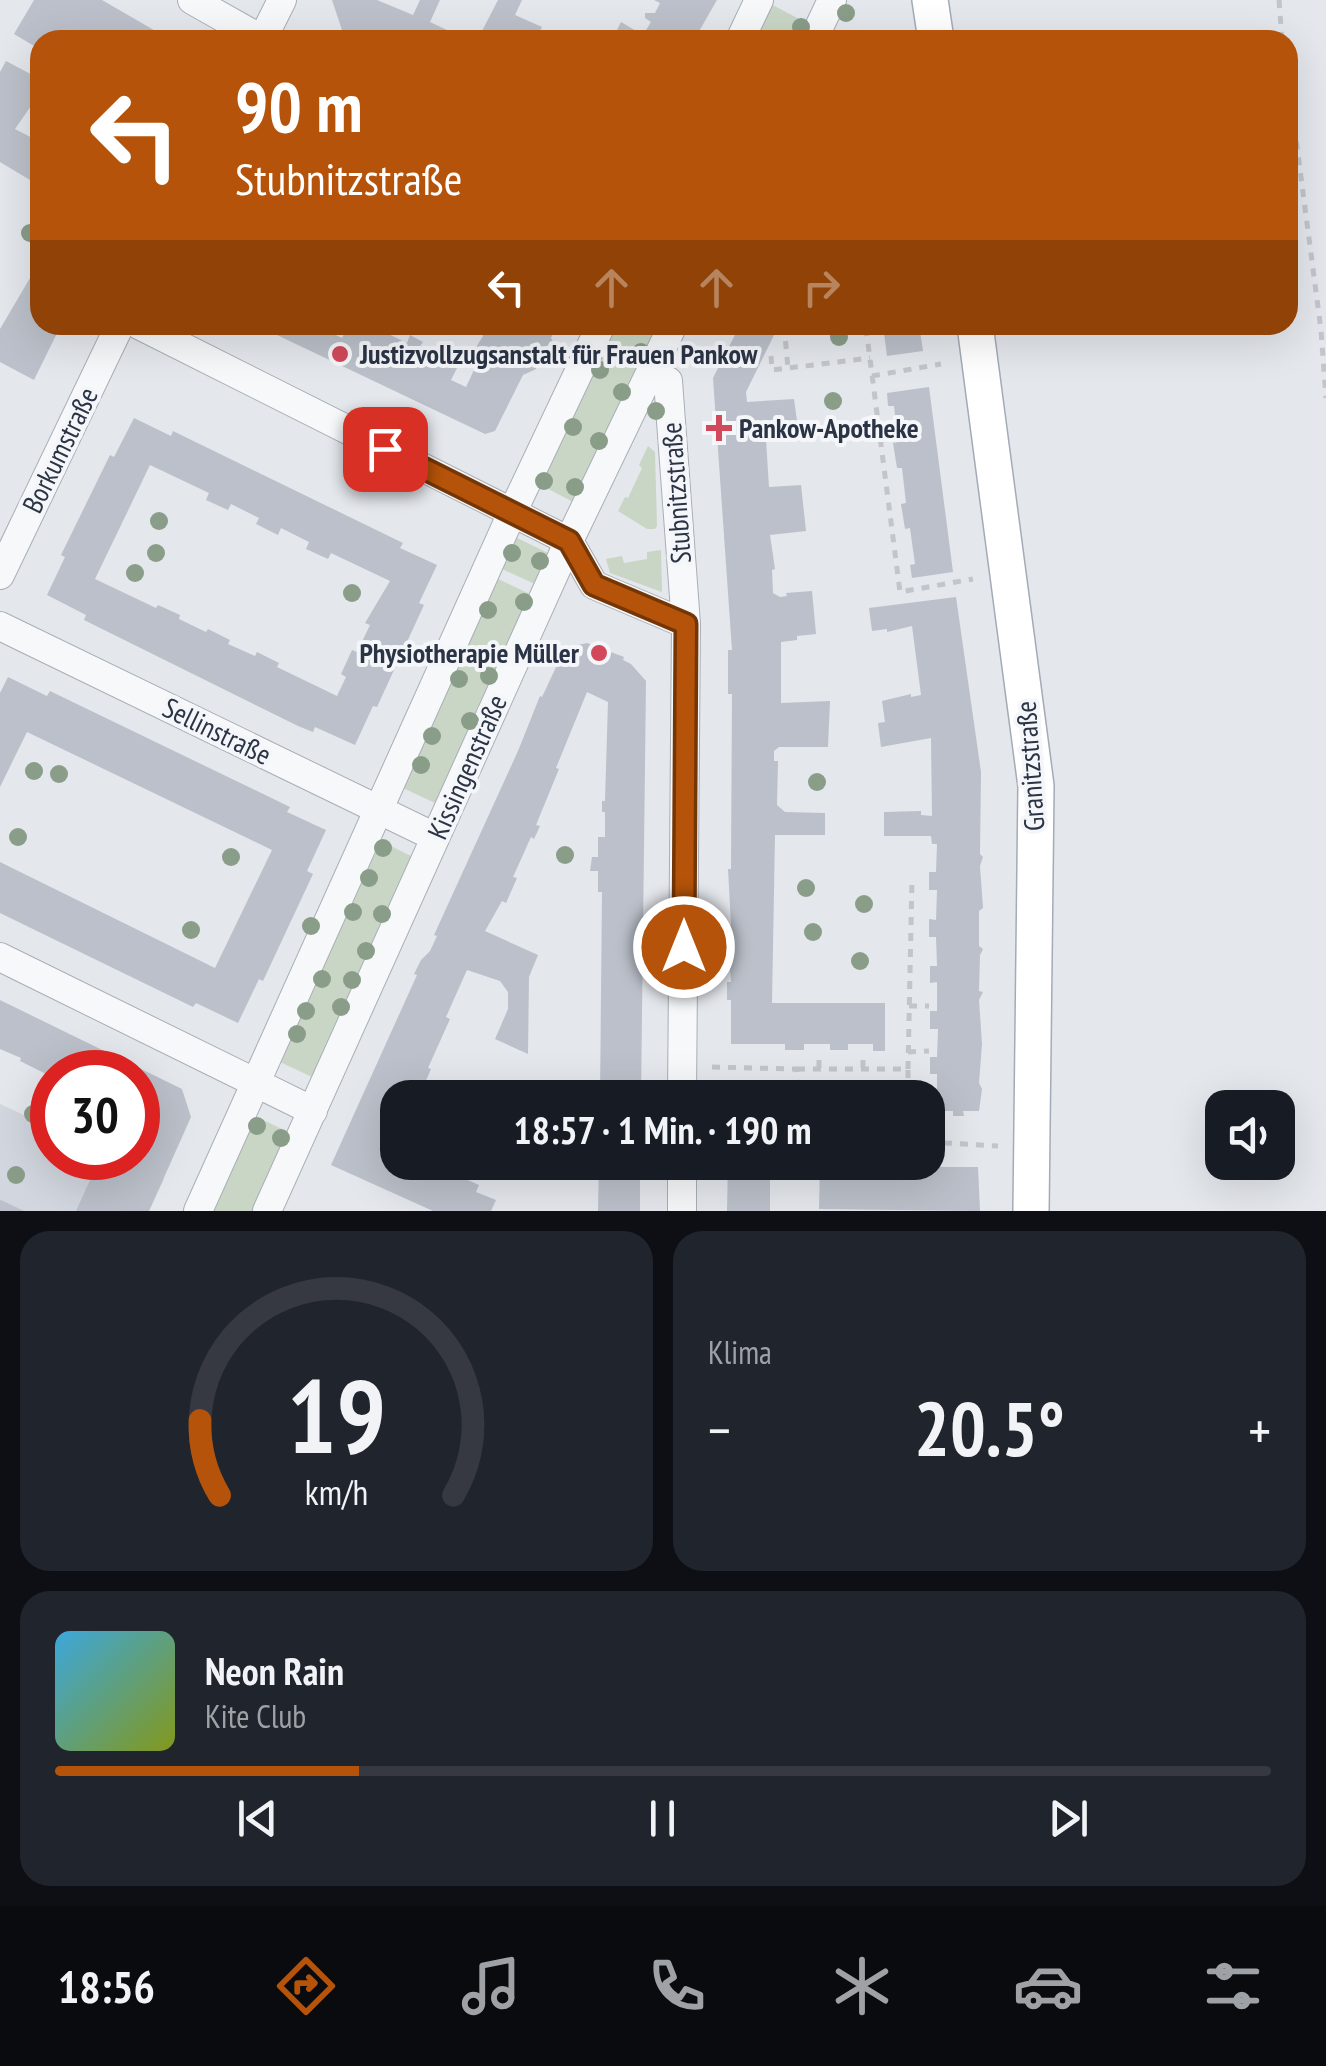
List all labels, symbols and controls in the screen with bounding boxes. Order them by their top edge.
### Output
text: 90 m [235,61,363,151]
icon: left [70,70,200,200]
text: Stubnitzstraße [235,149,462,207]
icon: left [479,260,534,315]
icon: ahead [584,260,639,315]
icon: ahead [689,260,744,315]
icon: right [794,260,849,315]
place label: Justizvollzugsanstalt für Frauen Pankow [359,335,758,372]
marker: Justizvollzugsanstalt für Frauen Pankow [329,343,351,365]
street label: Borkumstraße [13,381,106,519]
pin [343,407,428,492]
place label: Pankow-Apotheke [739,409,919,446]
marker: Pankow-Apotheke [708,417,730,439]
street label: Stubnitzstraße [652,421,699,565]
icon: arrive [358,422,413,477]
place label: Physiotherapie Müller [359,634,580,671]
marker: Physiotherapie Müller [588,642,610,664]
street label: Sellinstraße [157,688,278,773]
street label: Kissingenstraße [418,689,515,845]
street label: Granitzstraße [1007,700,1052,832]
position arrow [632,895,736,999]
speed limit sign: 30 [30,1050,160,1180]
map controls [1205,1090,1295,1180]
button: sound [1205,1090,1295,1180]
text: 18:57 · 1 Min. · 190 m [514,1105,811,1154]
text: Klima [708,1331,772,1373]
text: 19 [287,1347,386,1482]
text: 20.5° [914,1380,1065,1477]
text: − [708,1394,731,1465]
text: + [1248,1394,1271,1465]
text: km/h [305,1469,368,1515]
text: Neon Rain [205,1646,344,1695]
text: Kite Club [205,1695,306,1737]
icon: previous [230,1791,285,1846]
icon: pause [635,1791,690,1846]
icon: next [1041,1791,1096,1846]
icon: directions [271,1951,341,2021]
icon: music [456,1951,526,2021]
icon: phone [642,1951,712,2021]
icon: climate [827,1951,897,2021]
icon: car [1013,1951,1083,2021]
icon: filters [1198,1951,1268,2021]
text: 18:56 [58,1957,155,2015]

